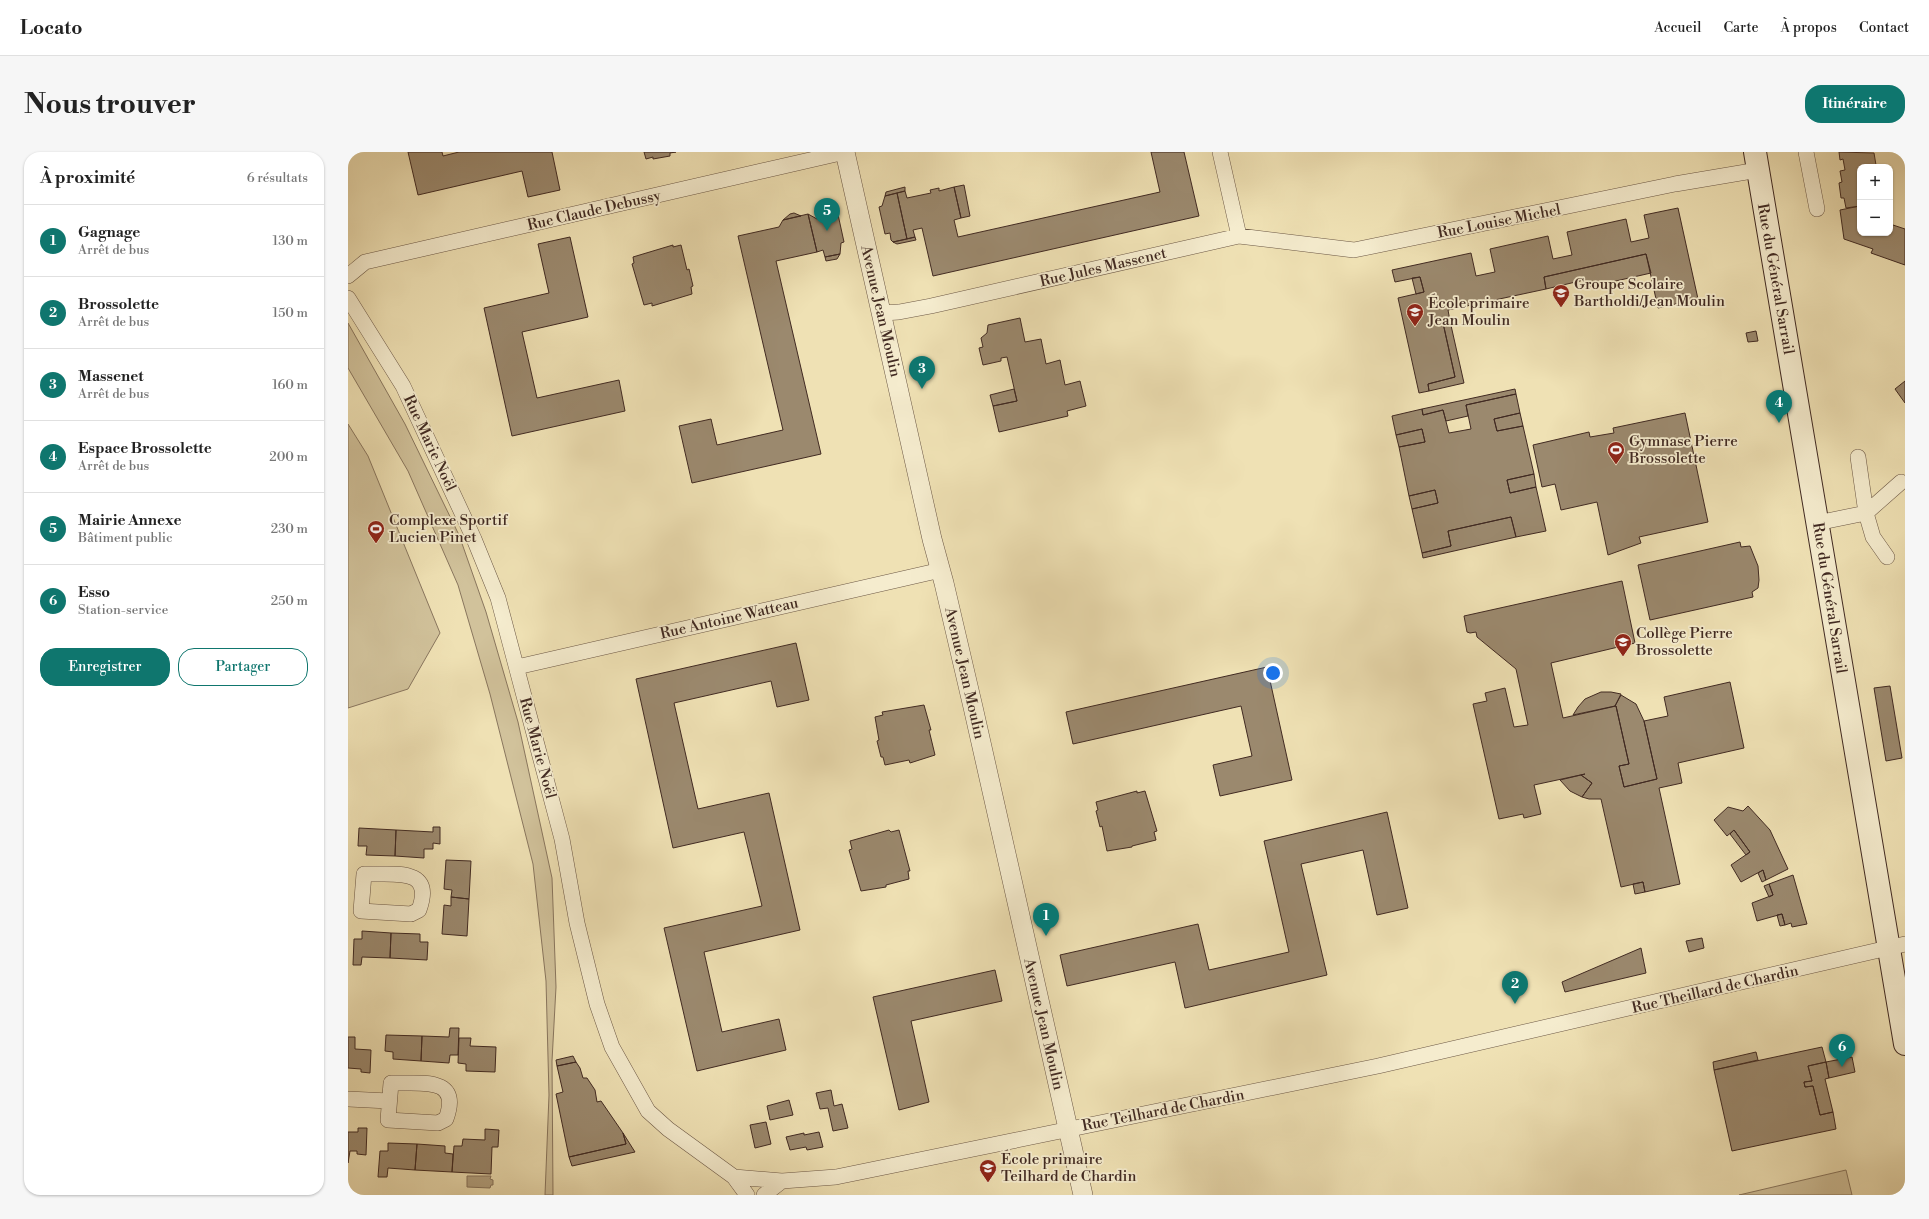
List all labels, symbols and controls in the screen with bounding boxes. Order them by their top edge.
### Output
text: Locato [20,16,82,40]
text: Accueil [1654,19,1701,37]
text: Carte [1723,19,1758,37]
text: À propos [1780,19,1837,37]
text: Contact [1859,19,1909,37]
button: Itinéraire [1805,85,1905,123]
text: Nous trouver [24,87,196,122]
map controls [1857,164,1893,236]
button: + [1857,164,1893,200]
text: À proximité [40,167,135,189]
text: 6 résultats [247,170,308,186]
street label: Rue Claude Debussy [525,186,664,235]
pin: 5 [814,198,840,231]
street label: Rue Louise Michel [1436,200,1563,243]
button: − [1857,200,1893,236]
street label: Rue du Général Sarrail [1753,202,1798,357]
text: Gagnage [78,223,140,242]
text: 1 [50,233,56,249]
text: 130 m [273,233,308,249]
text: Arrêt de bus [78,242,149,258]
street label: Avenue Jean Moulin [856,242,905,379]
street label: Rue Jules Massenet [1038,243,1169,291]
place label: Groupe Scolaire Bartholdi/Jean Moulin [1573,275,1725,311]
school or university icon: Groupe Scolaire Bartholdi/Jean Moulin [1551,283,1571,308]
place label: École primaire Jean Moulin [1427,293,1530,330]
text: Brossolette [78,295,159,314]
school or university icon: École primaire Jean Moulin [1405,302,1425,327]
text: 2 [49,305,57,321]
text: 150 m [273,305,308,321]
text: Arrêt de bus [78,314,149,330]
pin: 3 [909,356,935,389]
text: Massenet [78,367,144,386]
text: 3 [49,377,57,393]
text: 160 m [272,377,308,393]
text: Arrêt de bus [78,386,149,402]
pin: 4 [1766,390,1792,423]
street label: Rue Marie Noël [399,392,460,495]
place label: Gymnase Pierre Brossolette [1628,432,1738,468]
text: Espace Brossolette [78,439,212,458]
sports icon: Gymnase Pierre Brossolette [1606,440,1626,465]
text: 4 [49,449,57,465]
text: 200 m [269,449,308,465]
text: Arrêt de bus [78,458,149,474]
text: Mairie Annexe [78,511,181,530]
place label: Complexe Sportif Lucien Pinet [389,511,508,547]
sports icon: Complexe Sportif Lucien Pinet [366,519,386,544]
text: 5 [49,521,57,537]
text: 230 m [271,521,308,537]
street label: Rue du Général Sarrail [1808,521,1851,676]
text: Bâtiment public [78,530,173,546]
text: Esso [78,583,110,602]
text: 6 [49,593,57,609]
text: 250 m [271,593,308,609]
street label: Rue Antoine Watteau [658,593,801,644]
text: Station-service [78,602,168,618]
street label: Avenue Jean Moulin [940,604,989,741]
place label: Collège Pierre Brossolette [1635,624,1733,660]
school or university icon: Collège Pierre Brossolette [1613,632,1633,657]
button: Enregistrer [40,648,170,686]
button: Partager [178,648,308,686]
your location [1263,663,1283,683]
street label: Rue Marie Noël [515,695,560,801]
pin: 1 [1033,903,1059,936]
street label: Avenue Jean Moulin [1019,955,1068,1092]
street label: Rue Theillard de Chardin [1630,961,1800,1018]
pin: 2 [1502,971,1528,1004]
pin: 6 [1829,1034,1855,1067]
street label: Rue Teilhard de Chardin [1080,1085,1246,1136]
place label: École primaire Teilhard de Chardin [1001,1149,1137,1186]
school or university icon: École primaire Teilhard de Chardin [978,1158,998,1183]

